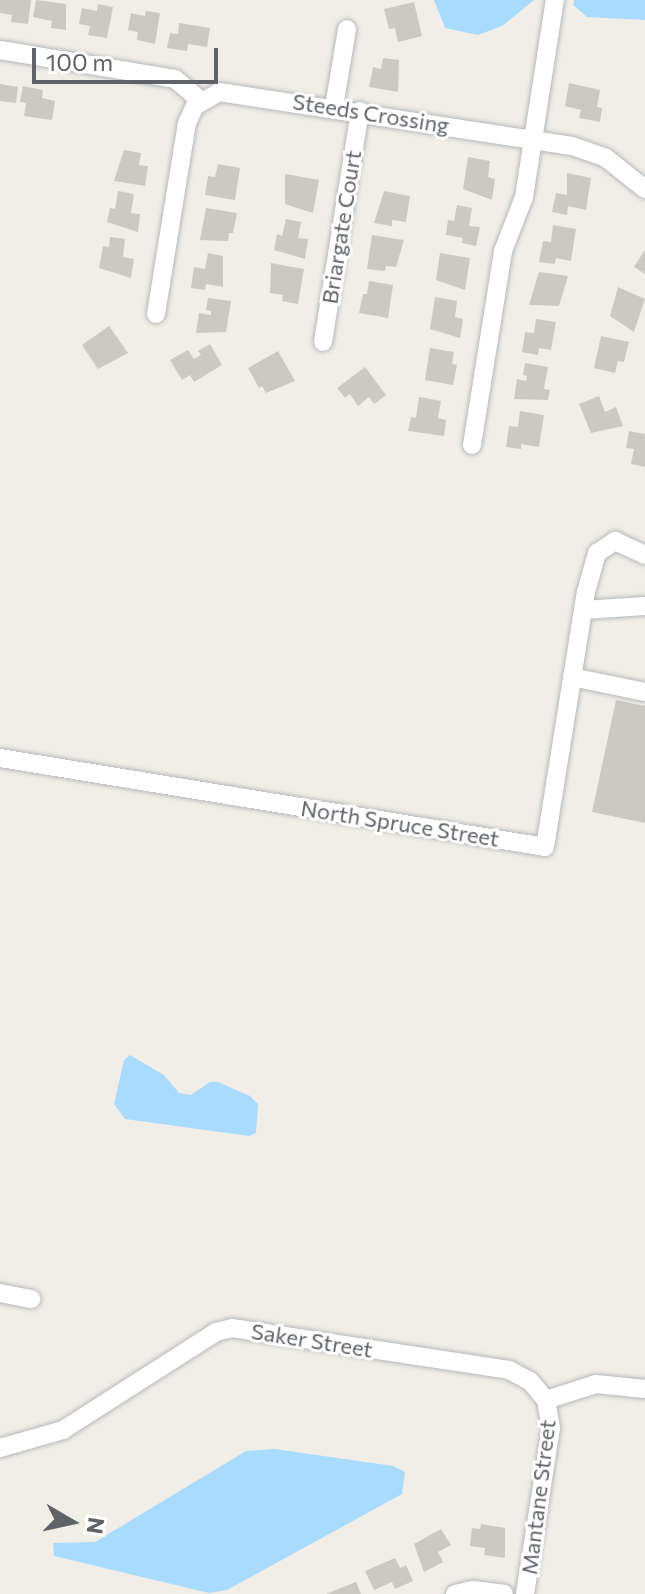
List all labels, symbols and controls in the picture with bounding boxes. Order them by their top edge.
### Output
scale bar [36,32,222,82]
text: 100 m [46,47,113,76]
street label: Steeds Crossing [291,88,451,138]
street label: Briargate Court [316,148,366,306]
street label: North Spruce Street [299,794,501,852]
street label: Saker Street [249,1317,375,1363]
street label: Mantane Street [515,1418,561,1576]
north arrow [32,1482,112,1562]
text: N [82,1516,111,1536]

